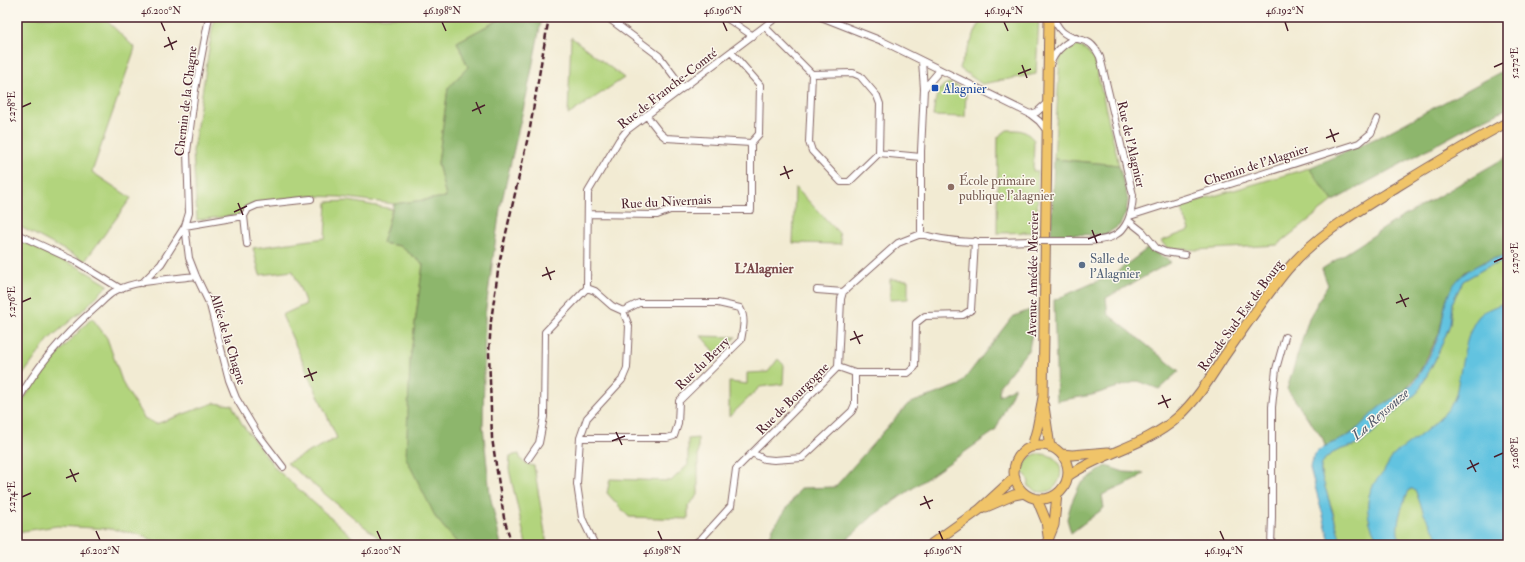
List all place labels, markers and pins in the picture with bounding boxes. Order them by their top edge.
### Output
place label: Alagnier [942,81,987,97]
marker: Alagnier [930,83,940,93]
place label: École primaire publique l'alagnier [958,172,1054,205]
marker: École primaire publique l'alagnier [946,182,956,192]
place label: Salle de l'Alagnier [1090,251,1140,282]
marker: Salle de l'Alagnier [1077,260,1087,270]

